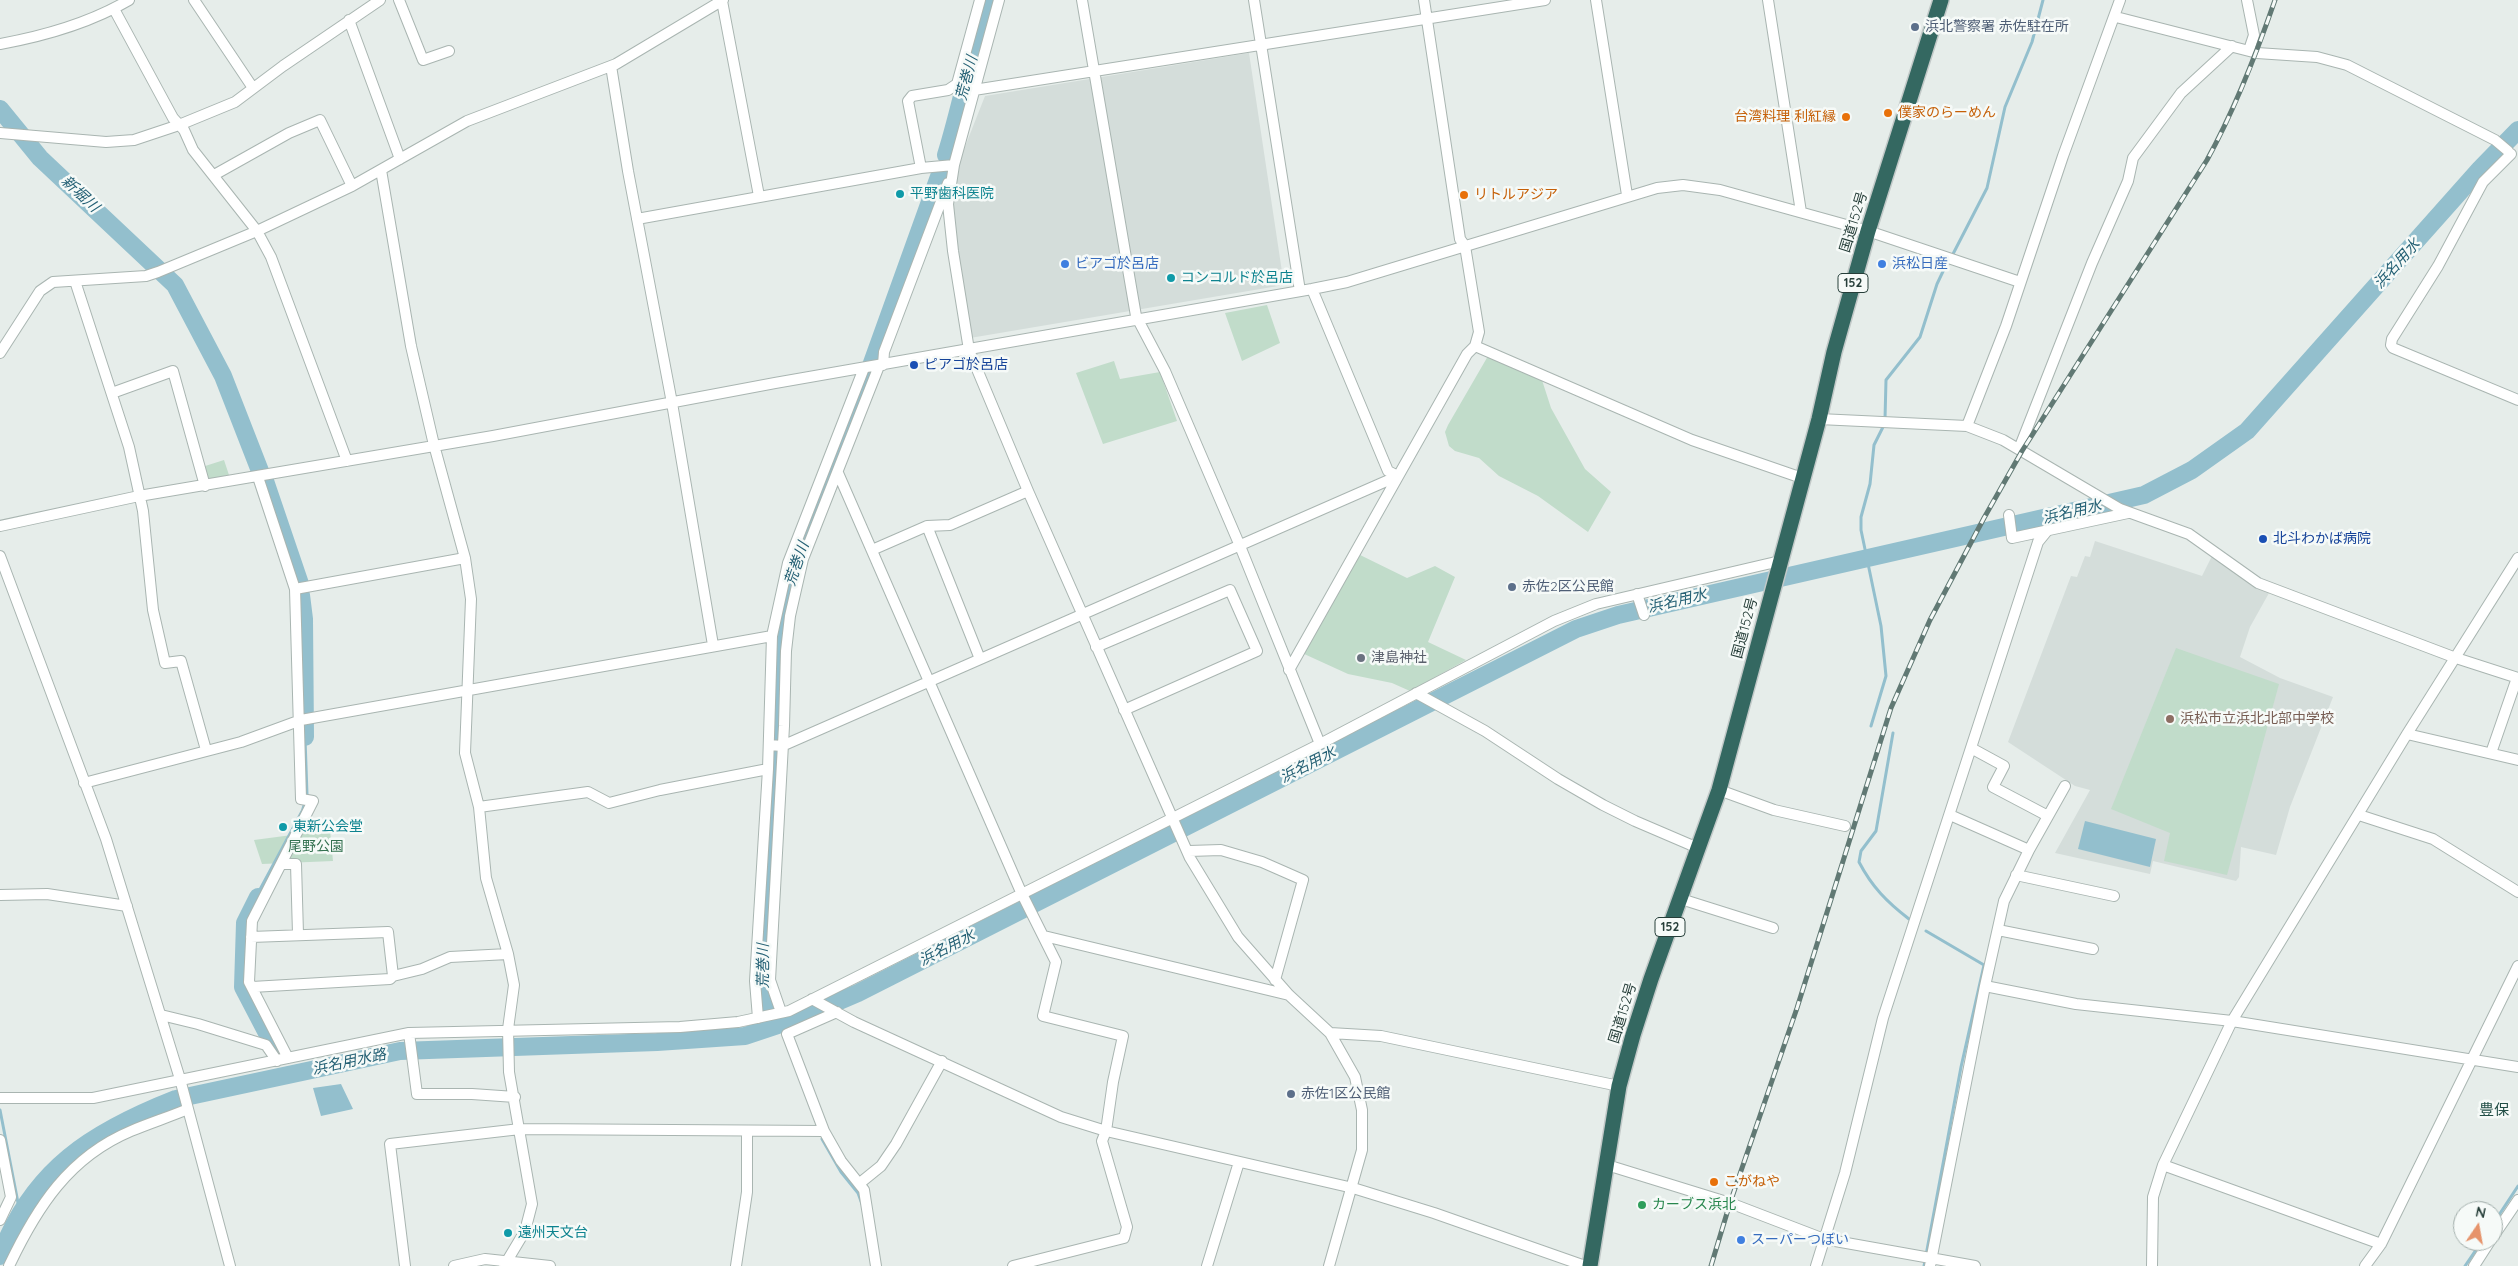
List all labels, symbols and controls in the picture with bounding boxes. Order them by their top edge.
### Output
place label: 浜北警察署 赤佐駐在所 [1925,19,2069,35]
marker: 浜北警察署 赤佐駐在所 [1909,21,1921,33]
water label: 荒巻川 [952,54,982,102]
place label: 僕家のらーめん [1898,105,1996,121]
marker: 僕家のらーめん [1882,107,1894,119]
place label: 台湾料理 利紅縁 [1734,109,1836,125]
marker: 台湾料理 利紅縁 [1840,111,1852,123]
water label: 新堀川 [57,172,103,216]
place label: 平野歯科医院 [910,186,994,202]
place label: リトルアジア [1474,187,1558,203]
marker: 平野歯科医院 [894,188,906,200]
marker: リトルアジア [1458,189,1470,201]
street label: 国道152号 [1837,190,1871,254]
water label: 浜名用水 [2370,236,2424,292]
place label: ビアゴ於呂店 [1075,256,1159,272]
place label: 浜松日産 [1892,256,1948,272]
marker: ビアゴ於呂店 [1059,258,1071,270]
marker: 浜松日産 [1876,258,1888,270]
place label: コンコルド於呂店 [1181,270,1293,286]
marker: コンコルド於呂店 [1165,272,1177,284]
road number: 152 [1838,274,1868,292]
place label: ピアゴ於呂店 [924,357,1008,373]
marker: ピアゴ於呂店 [908,359,920,371]
water label: 浜名用水 [2041,496,2103,528]
place label: 北斗わかば病院 [2273,531,2371,547]
marker: 北斗わかば病院 [2257,533,2269,545]
water label: 荒巻川 [781,540,813,588]
place label: 赤佐2区公民館 [1522,579,1614,595]
marker: 赤佐2区公民館 [1506,581,1518,593]
water label: 浜名用水 [1646,585,1708,617]
street label: 国道152号 [1729,596,1761,660]
place label: 津島神社 [1371,650,1427,666]
marker: 津島神社 [1355,652,1367,664]
place label: 浜松市立浜北北部中学校 [2180,711,2334,727]
marker: 浜松市立浜北北部中学校 [2164,713,2176,725]
water label: 浜名用水 [1277,743,1339,787]
place label: 東新公会堂 [293,819,363,835]
marker: 東新公会堂 [277,821,289,833]
park label: 尾野公園 [288,839,344,855]
road number: 152 [1655,918,1685,936]
water label: 浜名用水 [916,926,978,970]
water label: 荒巻川 [754,944,772,988]
street label: 国道152号 [1606,981,1640,1045]
water label: 浜名用水路 [310,1045,388,1079]
place label: 赤佐1区公民館 [1301,1086,1390,1102]
marker: 赤佐1区公民館 [1285,1088,1297,1100]
district label: 豊保 [2479,1101,2509,1119]
place label: こがねや [1724,1174,1780,1190]
marker: こがねや [1708,1176,1720,1188]
place label: カーブス浜北 [1652,1197,1736,1213]
marker: カーブス浜北 [1636,1199,1648,1211]
north arrow [2453,1201,2503,1251]
text: N [2474,1202,2488,1222]
place label: 遠州天文台 [518,1225,588,1241]
marker: 遠州天文台 [502,1227,514,1239]
place label: スーパーつぼい [1751,1232,1849,1248]
marker: スーパーつぼい [1735,1234,1747,1246]

